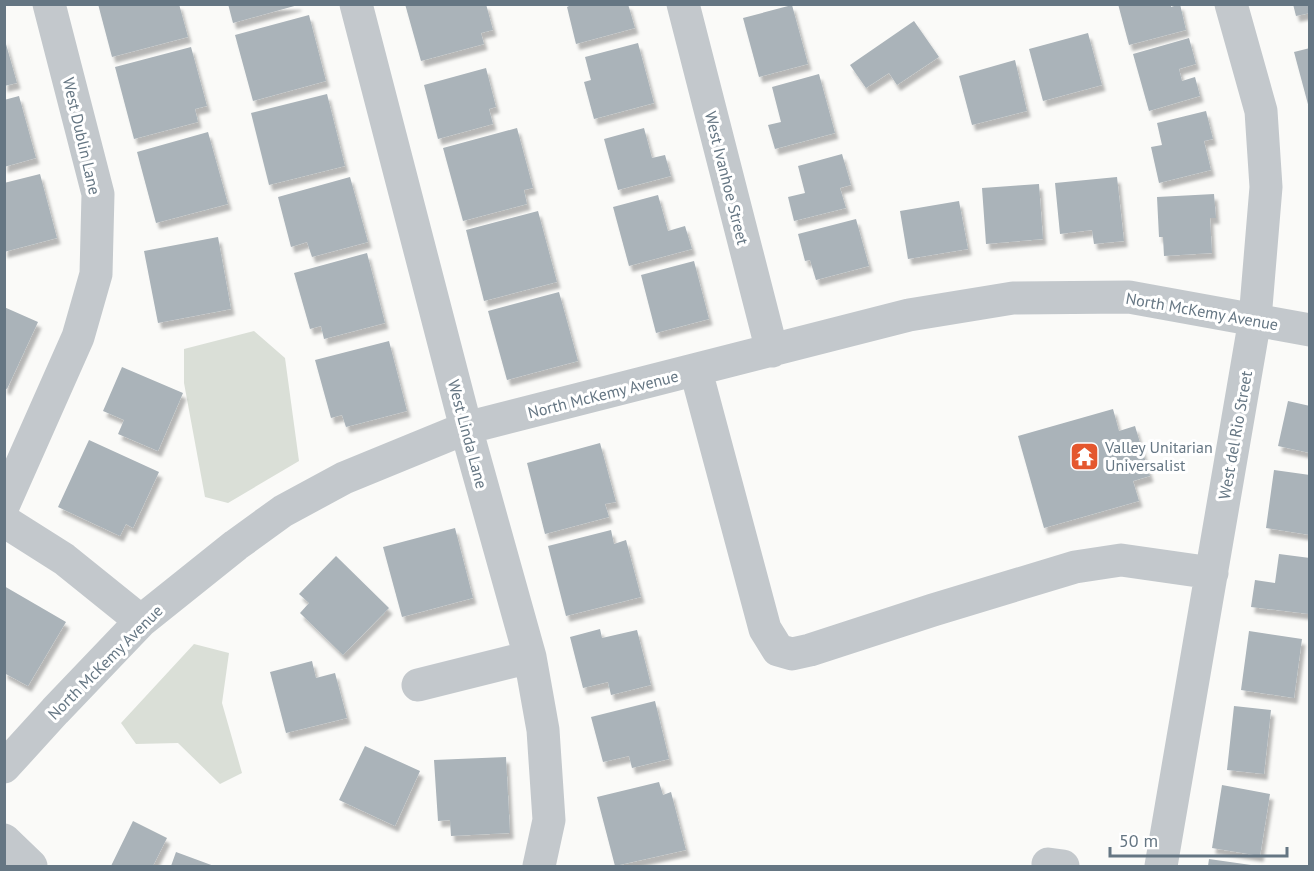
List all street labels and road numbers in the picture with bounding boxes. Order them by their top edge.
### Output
street label: West Dublin Lane [59,75,105,197]
street label: West Ivanhoe Street [701,109,753,247]
street label: North McKemy Avenue [1124,288,1280,334]
street label: North McKemy Avenue [526,366,680,422]
street label: West del Rio Street [1214,369,1256,501]
street label: West Linda Lane [444,377,492,491]
street label: North McKemy Avenue [43,600,167,724]

